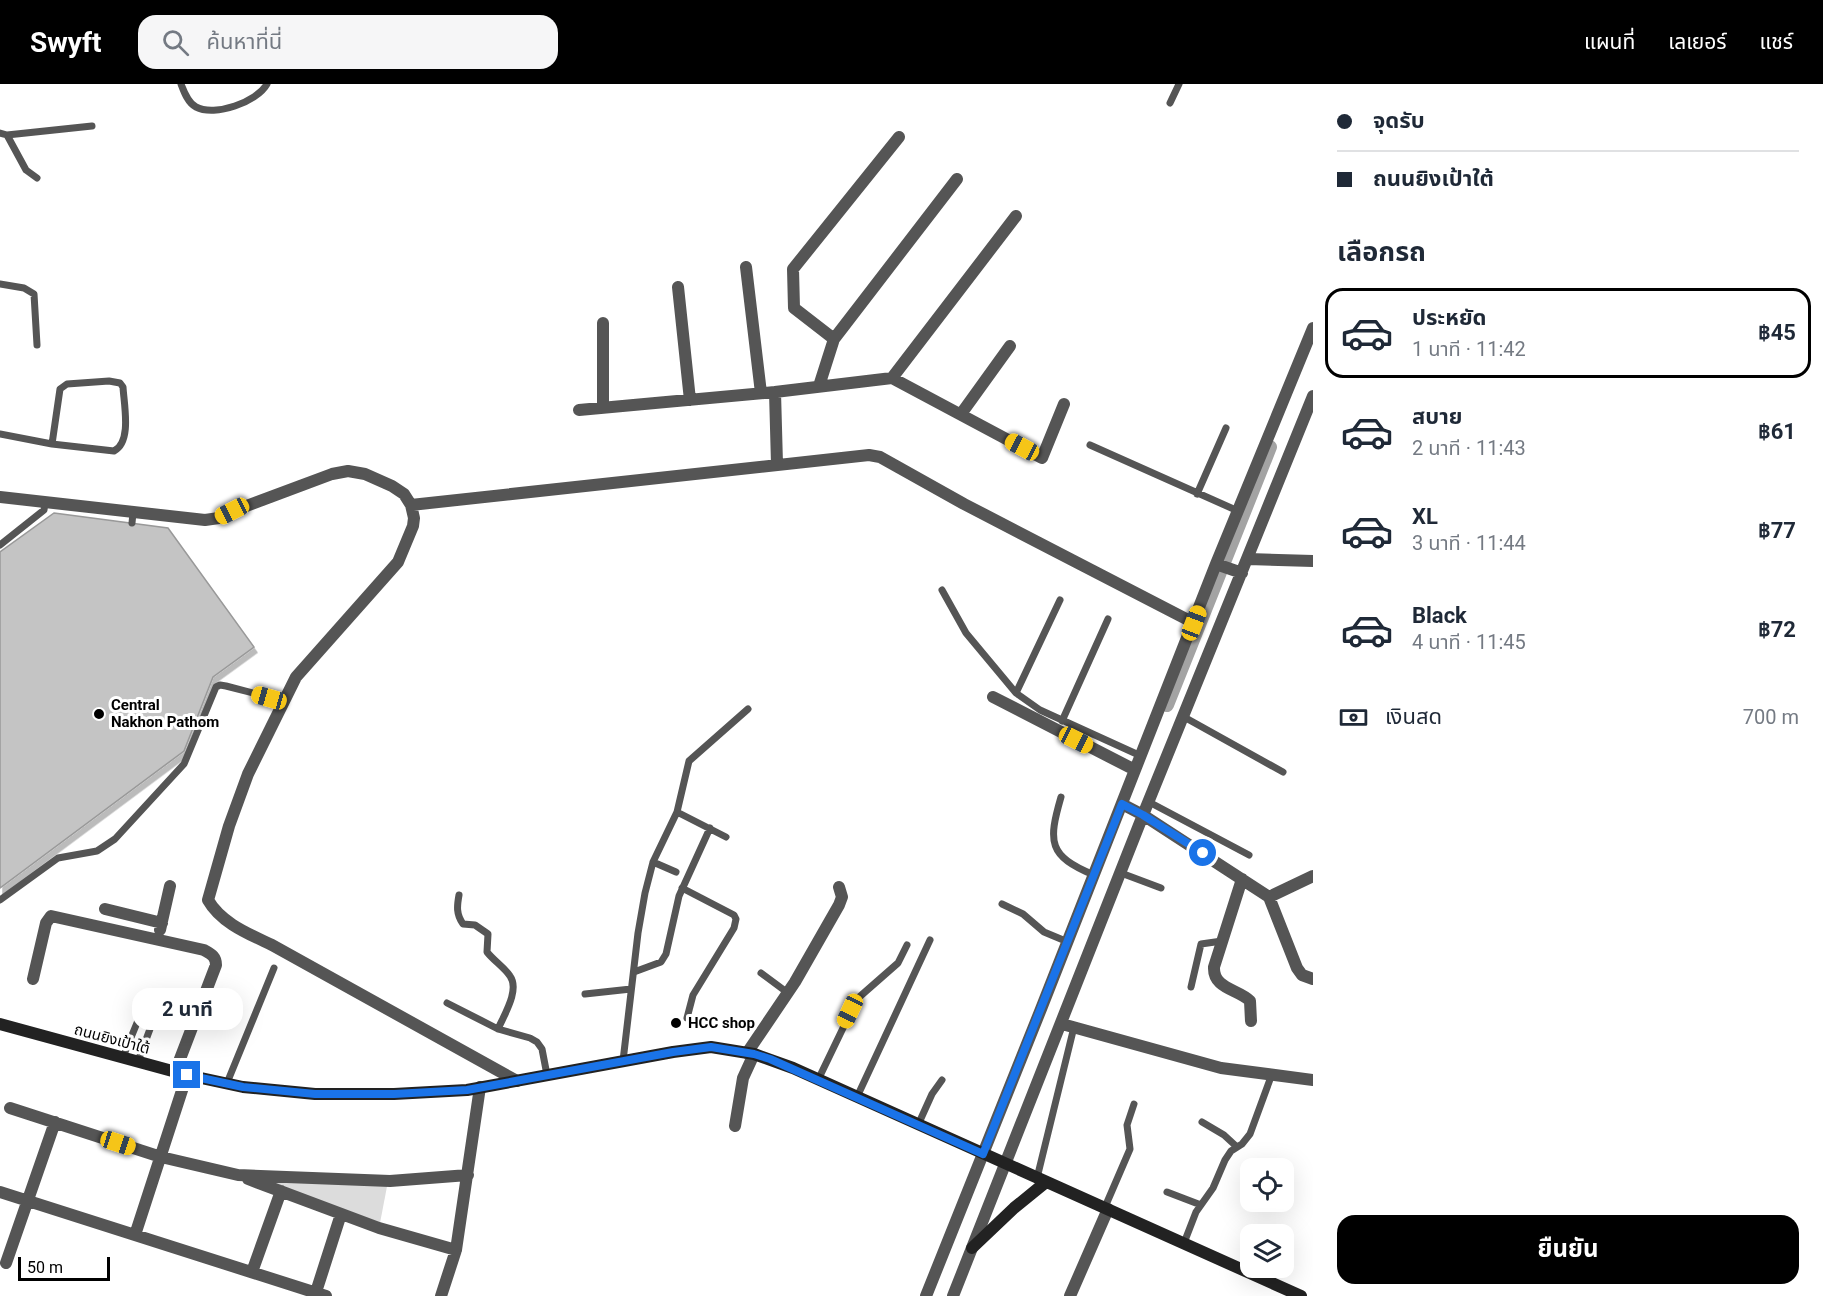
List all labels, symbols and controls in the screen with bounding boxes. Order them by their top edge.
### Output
search box [138,15,558,69]
text: Swyft [30,26,102,59]
icon: search [159,26,192,59]
text: ค้นหาที่นี่ [207,29,282,54]
text: แผนที่ [1584,30,1635,54]
text: เลเยอร์ [1668,30,1727,54]
text: แชร์ [1760,30,1793,54]
text: จุดรับ [1373,108,1425,133]
text: ถนนยิงเป้าใต้ [1373,166,1494,191]
text: เลือกรถ [1337,236,1426,268]
text: ประหยัด [1412,305,1487,330]
icon: car [1340,306,1394,360]
text: ฿45 [1758,320,1796,345]
text: 1 นาที · 11:42 [1412,337,1526,361]
text: สบาย [1412,404,1462,429]
icon: car [1340,405,1394,459]
text: ฿61 [1758,419,1796,444]
car [1002,431,1042,463]
text: 2 นาที · 11:43 [1412,436,1526,460]
car [212,495,252,527]
icon: car [1340,504,1394,558]
text: XL [1412,504,1438,529]
text: ฿77 [1758,518,1796,543]
text: 3 นาที · 11:44 [1412,531,1526,555]
car [1179,603,1209,643]
icon: car [1340,603,1394,657]
text: Black [1412,603,1467,628]
text: ฿72 [1758,617,1796,642]
text: 4 นาที · 11:45 [1412,630,1526,654]
car [249,684,289,712]
place label: Central Nakhon Pathom [111,696,219,731]
icon: cash [1337,701,1370,734]
text: เงินสด [1385,704,1442,729]
text: 700 m [1743,705,1799,729]
marker: Central Nakhon Pathom [92,707,106,721]
car [1056,724,1096,756]
route start [1189,839,1216,866]
callout: 2 นาที [132,988,243,1030]
car [834,991,866,1031]
text: 2 นาที [162,997,213,1021]
place label: HCC shop [688,1014,755,1032]
marker: HCC shop [669,1016,683,1030]
street label: ถนนยิงเป้าใต้ [72,1020,152,1058]
route end [173,1061,200,1088]
car [98,1129,138,1157]
map controls [1240,1158,1294,1278]
button: locate [1240,1158,1294,1212]
button: ยืนยัน [1337,1215,1799,1284]
button: layers [1240,1224,1294,1278]
scale bar [18,1254,110,1282]
text: 50 m [27,1258,63,1277]

